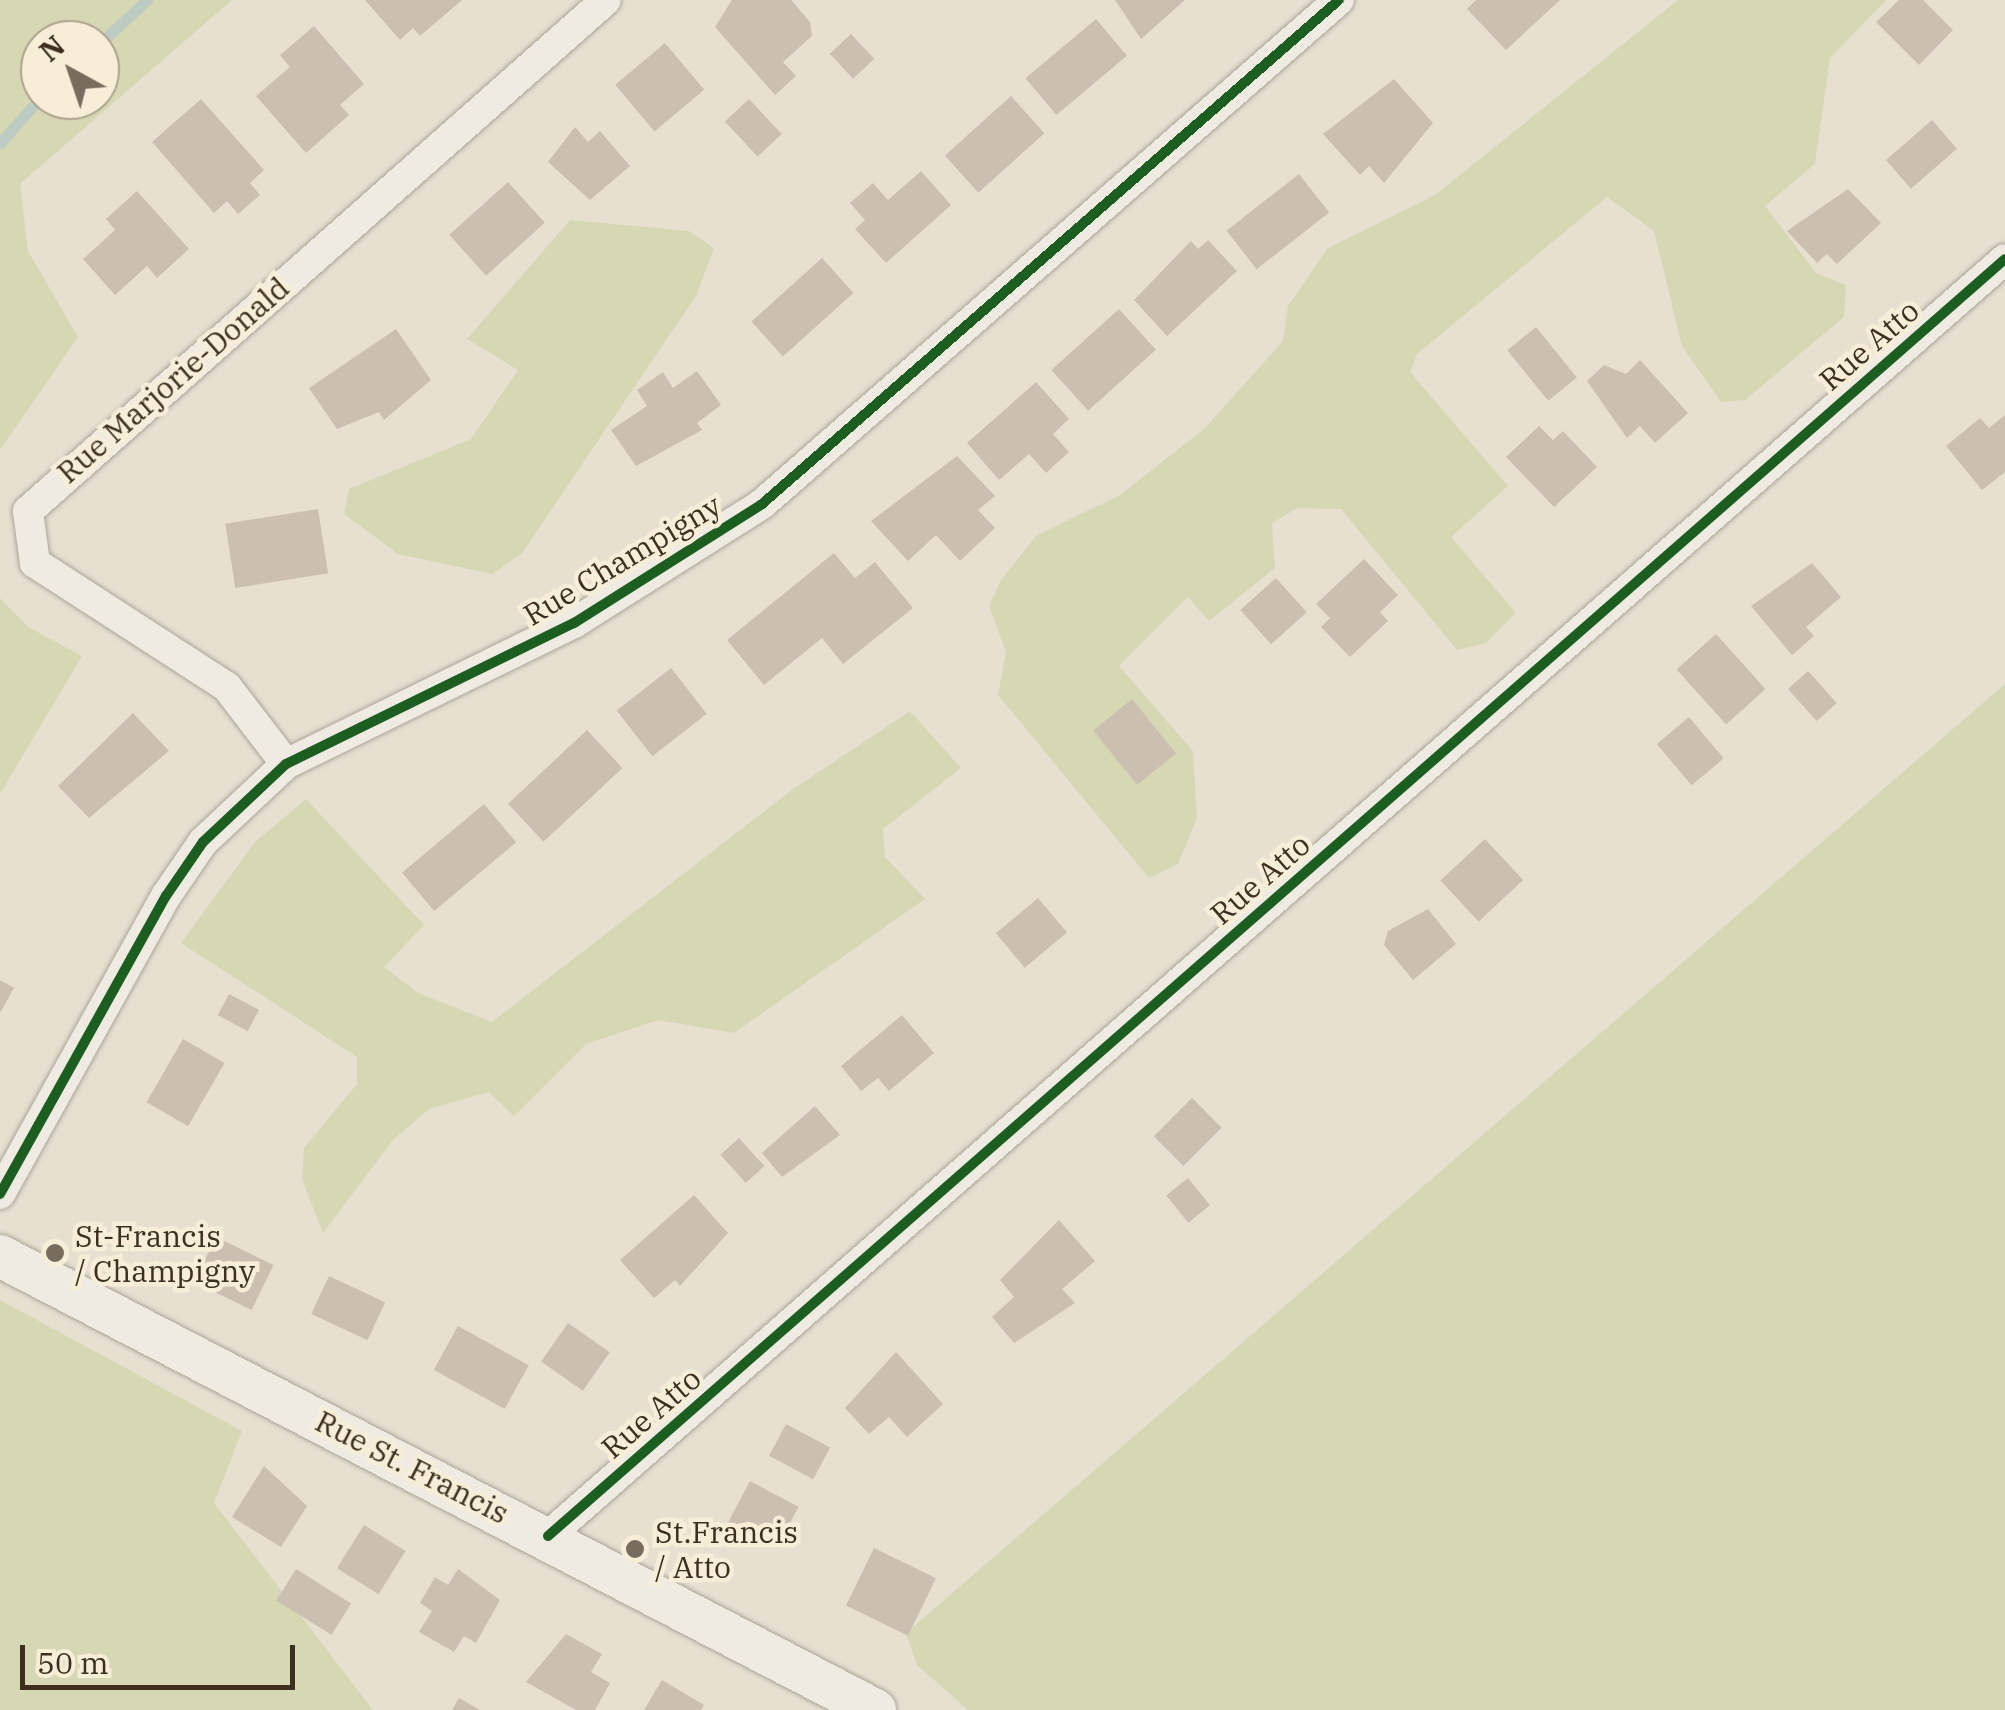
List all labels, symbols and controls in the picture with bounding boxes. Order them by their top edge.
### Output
north arrow [20,20,120,120]
text: N [31,27,72,69]
street label: Rue Marjorie-Donald [50,270,296,490]
street label: Rue Atto [1812,292,1926,398]
street label: Rue Champigny [517,487,727,633]
street label: Rue Atto [1203,826,1317,932]
place label: St-Francis / Champigny [75,1218,255,1288]
marker: St-Francis / Champigny [44,1242,66,1264]
street label: Rue Atto [594,1360,708,1466]
street label: Rue St. Francis [310,1403,514,1531]
place label: St.Francis / Atto [655,1514,798,1584]
marker: St.Francis / Atto [624,1538,646,1560]
scale bar [25,1625,300,1687]
text: 50 m [37,1643,109,1682]

